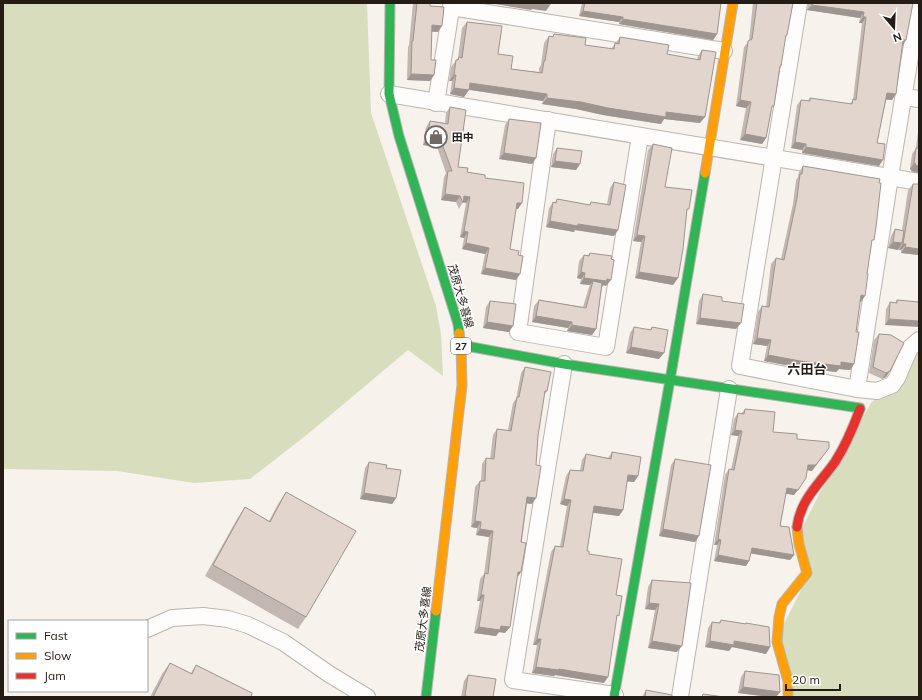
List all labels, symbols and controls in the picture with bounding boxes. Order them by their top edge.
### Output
north arrow [874,8,914,48]
text: N [891,29,903,45]
shop icon: 田中 [423,124,449,150]
place label: 田中 [452,130,474,144]
street label: 茂原大多喜線 [445,262,477,330]
road number: 27 [451,338,471,354]
district label: 六田台 [787,361,827,377]
street label: 茂原大多喜線 [412,585,434,653]
legend [8,620,148,692]
text: Fast [44,628,68,643]
text: Slow [44,648,72,663]
scale bar [786,666,840,692]
text: Jam [44,668,66,683]
text: 20 m [792,672,820,687]

